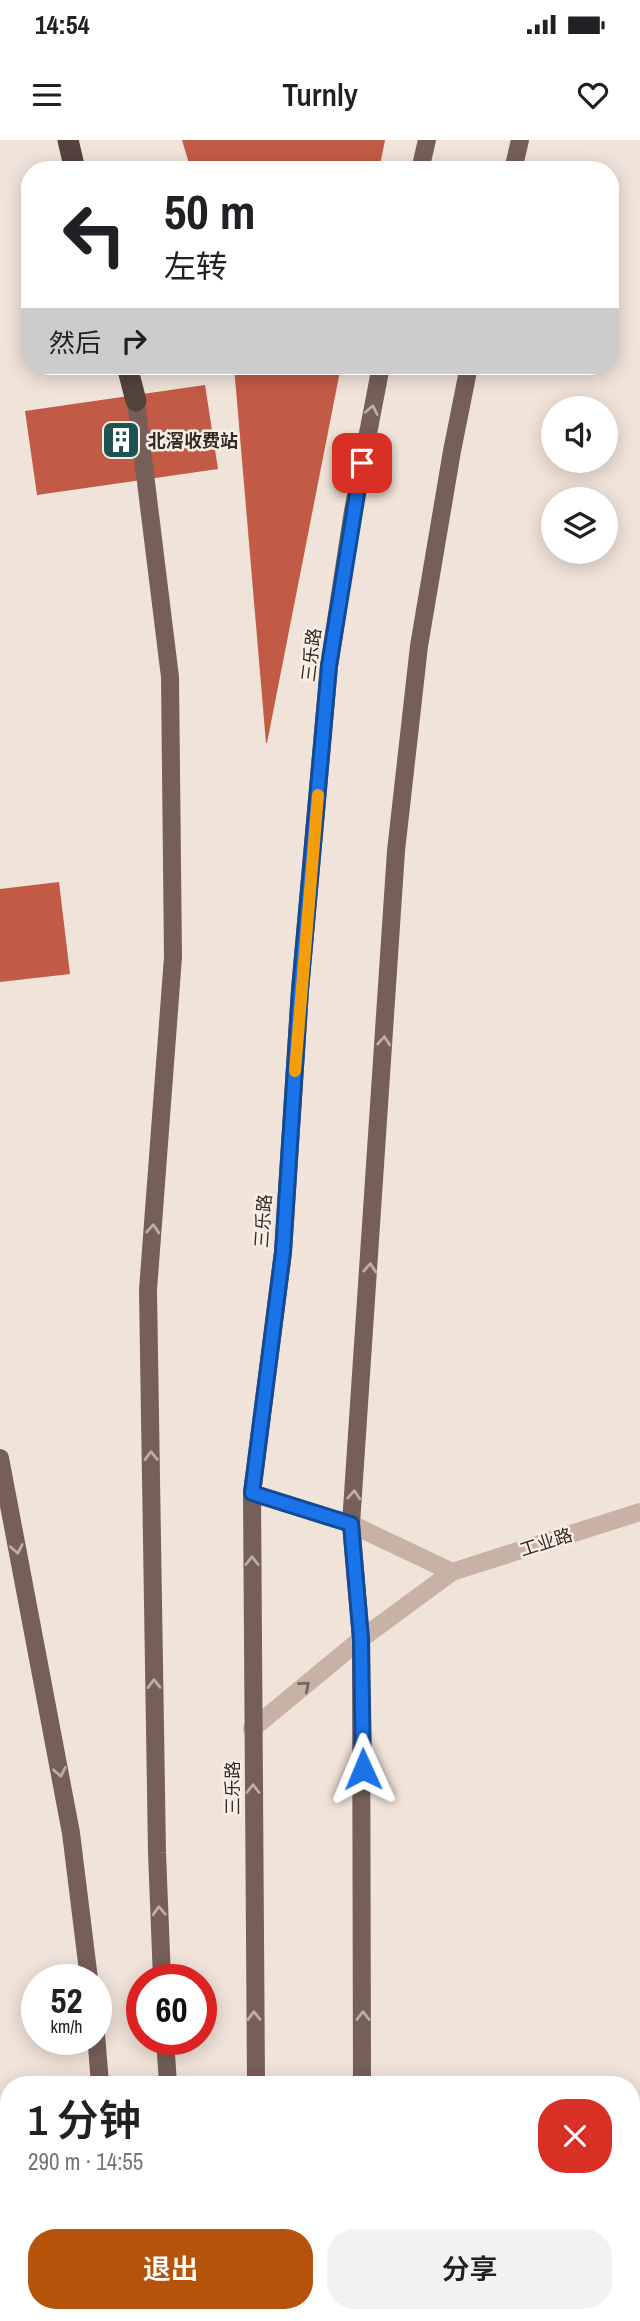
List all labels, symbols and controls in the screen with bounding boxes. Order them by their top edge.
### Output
text: 14:54 [35,7,90,42]
text: Turnly [282,73,358,116]
icon: menu [28,76,66,114]
icon: heart [574,76,612,114]
text: 50 m [164,178,256,244]
icon: left [49,189,140,280]
text: 左转 [164,245,228,288]
icon: right [115,322,153,360]
text: 然后 [49,325,101,360]
map controls [541,396,618,564]
button: sound [541,396,618,473]
one-way arrow [364,404,379,416]
building icon: 北滘收费站 [100,419,142,461]
place label: 北滘收费站 [148,428,238,453]
pin [332,433,392,493]
icon: arrive [343,444,381,482]
button: layers [541,487,618,564]
street label: 三乐路 [295,627,327,683]
one-way arrow [376,1035,391,1046]
street label: 三乐路 [249,1193,277,1249]
one-way arrow [145,1223,160,1234]
one-way arrow [362,1262,377,1273]
one-way arrow [143,1450,158,1461]
one-way arrow [346,1489,361,1500]
street label: 工业路 [516,1522,576,1562]
one-way arrow [9,1543,24,1555]
one-way arrow [244,1555,260,1566]
one-way arrow [146,1678,162,1688]
one-way arrow [297,1682,310,1694]
position arrow [326,1732,400,1806]
street label: 三乐路 [220,1761,245,1815]
one-way arrow [51,1766,66,1778]
one-way arrow [245,1783,261,1793]
one-way arrow [152,1905,167,1916]
speed limit sign: 60 [126,1964,217,2055]
text: 52 [51,1977,82,2024]
one-way arrow [246,2010,262,2021]
one-way arrow [355,2010,371,2021]
text: km/h [51,2014,83,2039]
text: 1 分钟 [28,2092,141,2148]
button: close [538,2099,612,2173]
text: 290 m · 14:55 [28,2146,143,2177]
button: 退出 [28,2229,313,2309]
button: 分享 [327,2229,612,2309]

